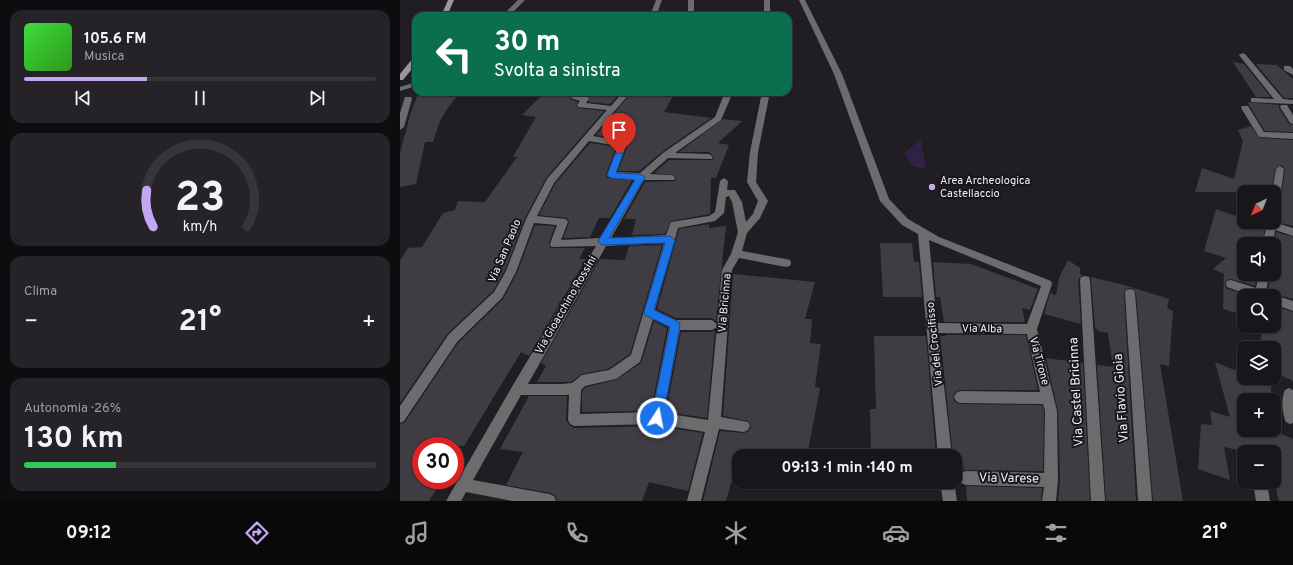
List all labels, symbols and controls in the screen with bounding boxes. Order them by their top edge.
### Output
text: 30 m [494,25,560,61]
icon: left [428,28,480,80]
text: 105.6 FM [84,30,146,49]
text: Musica [84,49,124,65]
text: Svolta a sinistra [494,60,621,83]
icon: previous [72,87,94,109]
icon: pause [189,87,211,109]
icon: next [306,87,328,109]
pin [602,113,636,154]
icon: arrive [608,119,630,141]
text: 23 [175,173,225,226]
place label: Area Archeologica Castellaccio [940,174,1030,201]
marker: Area Archeologica Castellaccio [927,182,937,192]
north arrow [1237,185,1281,229]
map controls [1237,185,1281,489]
street label: Via San Paolo [485,217,525,285]
text: km/h [183,218,217,236]
button: sound [1237,237,1281,281]
street label: Via Gioacchino Rossini [532,253,600,357]
street label: Via Bricinna [715,273,735,333]
text: Clima [24,284,57,300]
button: search [1237,289,1281,333]
street label: Via del Crocifisso [924,301,946,387]
text: 21° [179,304,221,341]
text: − [24,309,38,336]
text: + [362,309,376,336]
street label: Via Alba [962,322,1003,336]
street label: Via Tirone [1026,335,1052,387]
street label: Via Castel Bricinna [1066,337,1088,447]
button: layers [1237,341,1281,385]
street label: Via Flavio Gioia [1111,353,1133,443]
button: + [1237,393,1281,437]
position arrow [636,397,678,439]
text: Autonomia · 26% [24,401,121,417]
text: 130 km [24,421,124,458]
speed limit sign: 30 [412,437,464,489]
button: − [1237,445,1281,489]
text: 09:13 · 1 min · 140 m [781,459,913,478]
street label: Via Varese [979,470,1039,488]
icon: directions [243,519,271,547]
icon: music [403,519,431,547]
icon: phone [563,519,591,547]
icon: climate [722,519,750,547]
icon: car [882,519,910,547]
icon: filters [1042,519,1070,547]
text: 09:12 [66,522,111,545]
text: 21° [1201,522,1227,545]

